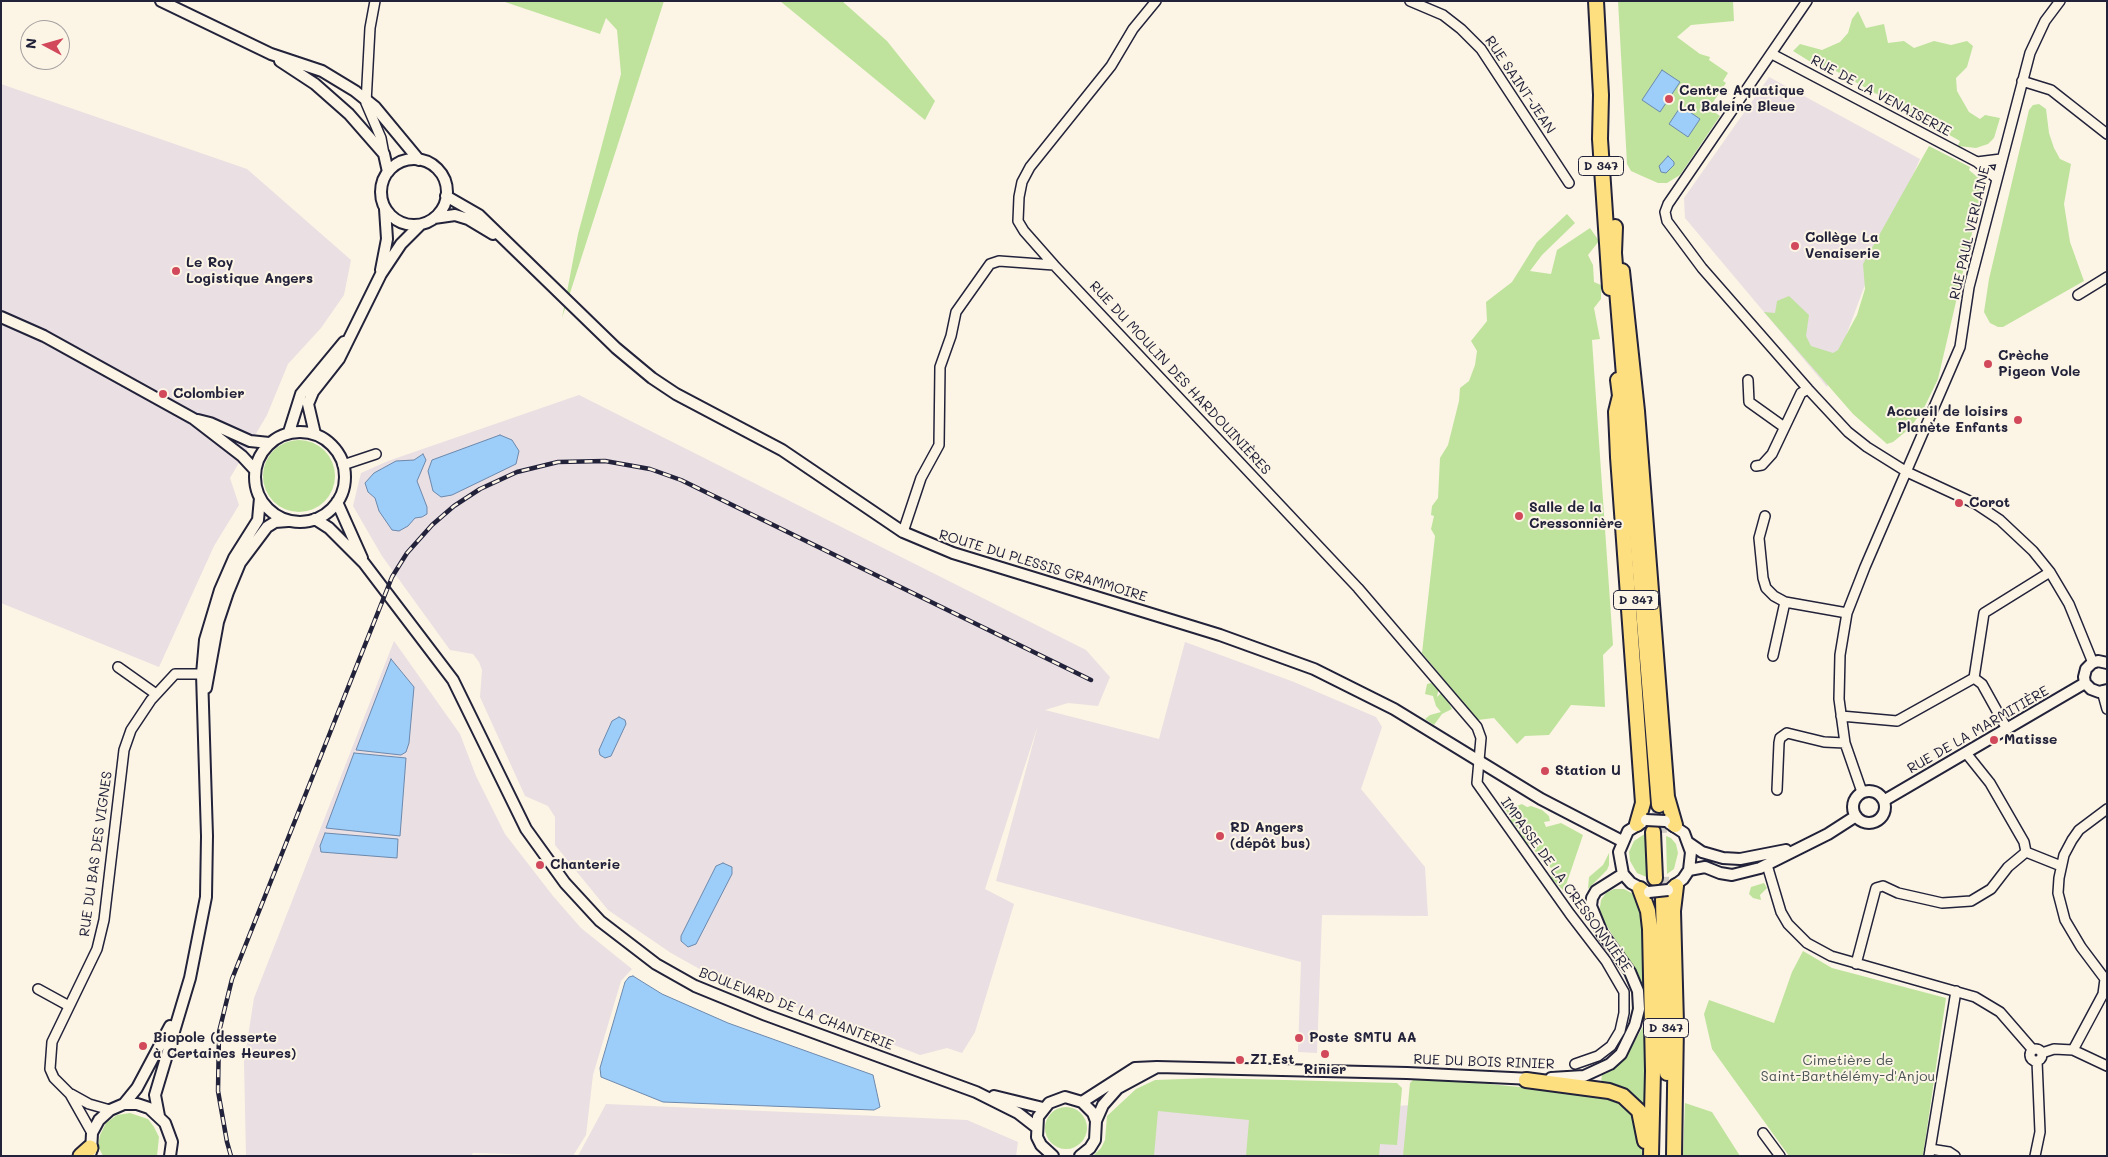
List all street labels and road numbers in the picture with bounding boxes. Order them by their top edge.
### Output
street label: RUE SAINT-JEAN [1481,33,1559,137]
street label: RUE DE LA VENAISERIE [1808,52,1954,140]
road number: D 347 [1578,157,1624,176]
street label: RUE PAUL VERLAINE [1946,165,1994,301]
street label: RUE DU MOULIN DES HARDOUINIÈRES [1086,278,1274,478]
street label: ROUTE DU PLESSIS GRAMMOIRE [937,526,1149,606]
road number: D 347 [1614,590,1658,610]
street label: RUE DE LA MARMITIÈRE [1904,683,2052,777]
street label: RUE DU BAS DES VIGNES [76,770,116,938]
street label: IMPASSE DE LA CRESSONNIÈRE [1497,794,1635,976]
street label: BOULEVARD DE LA CHANTERIE [696,964,896,1054]
road number: D 347 [1644,1018,1688,1038]
street label: RUE DU BOIS RINIER [1413,1051,1555,1073]

